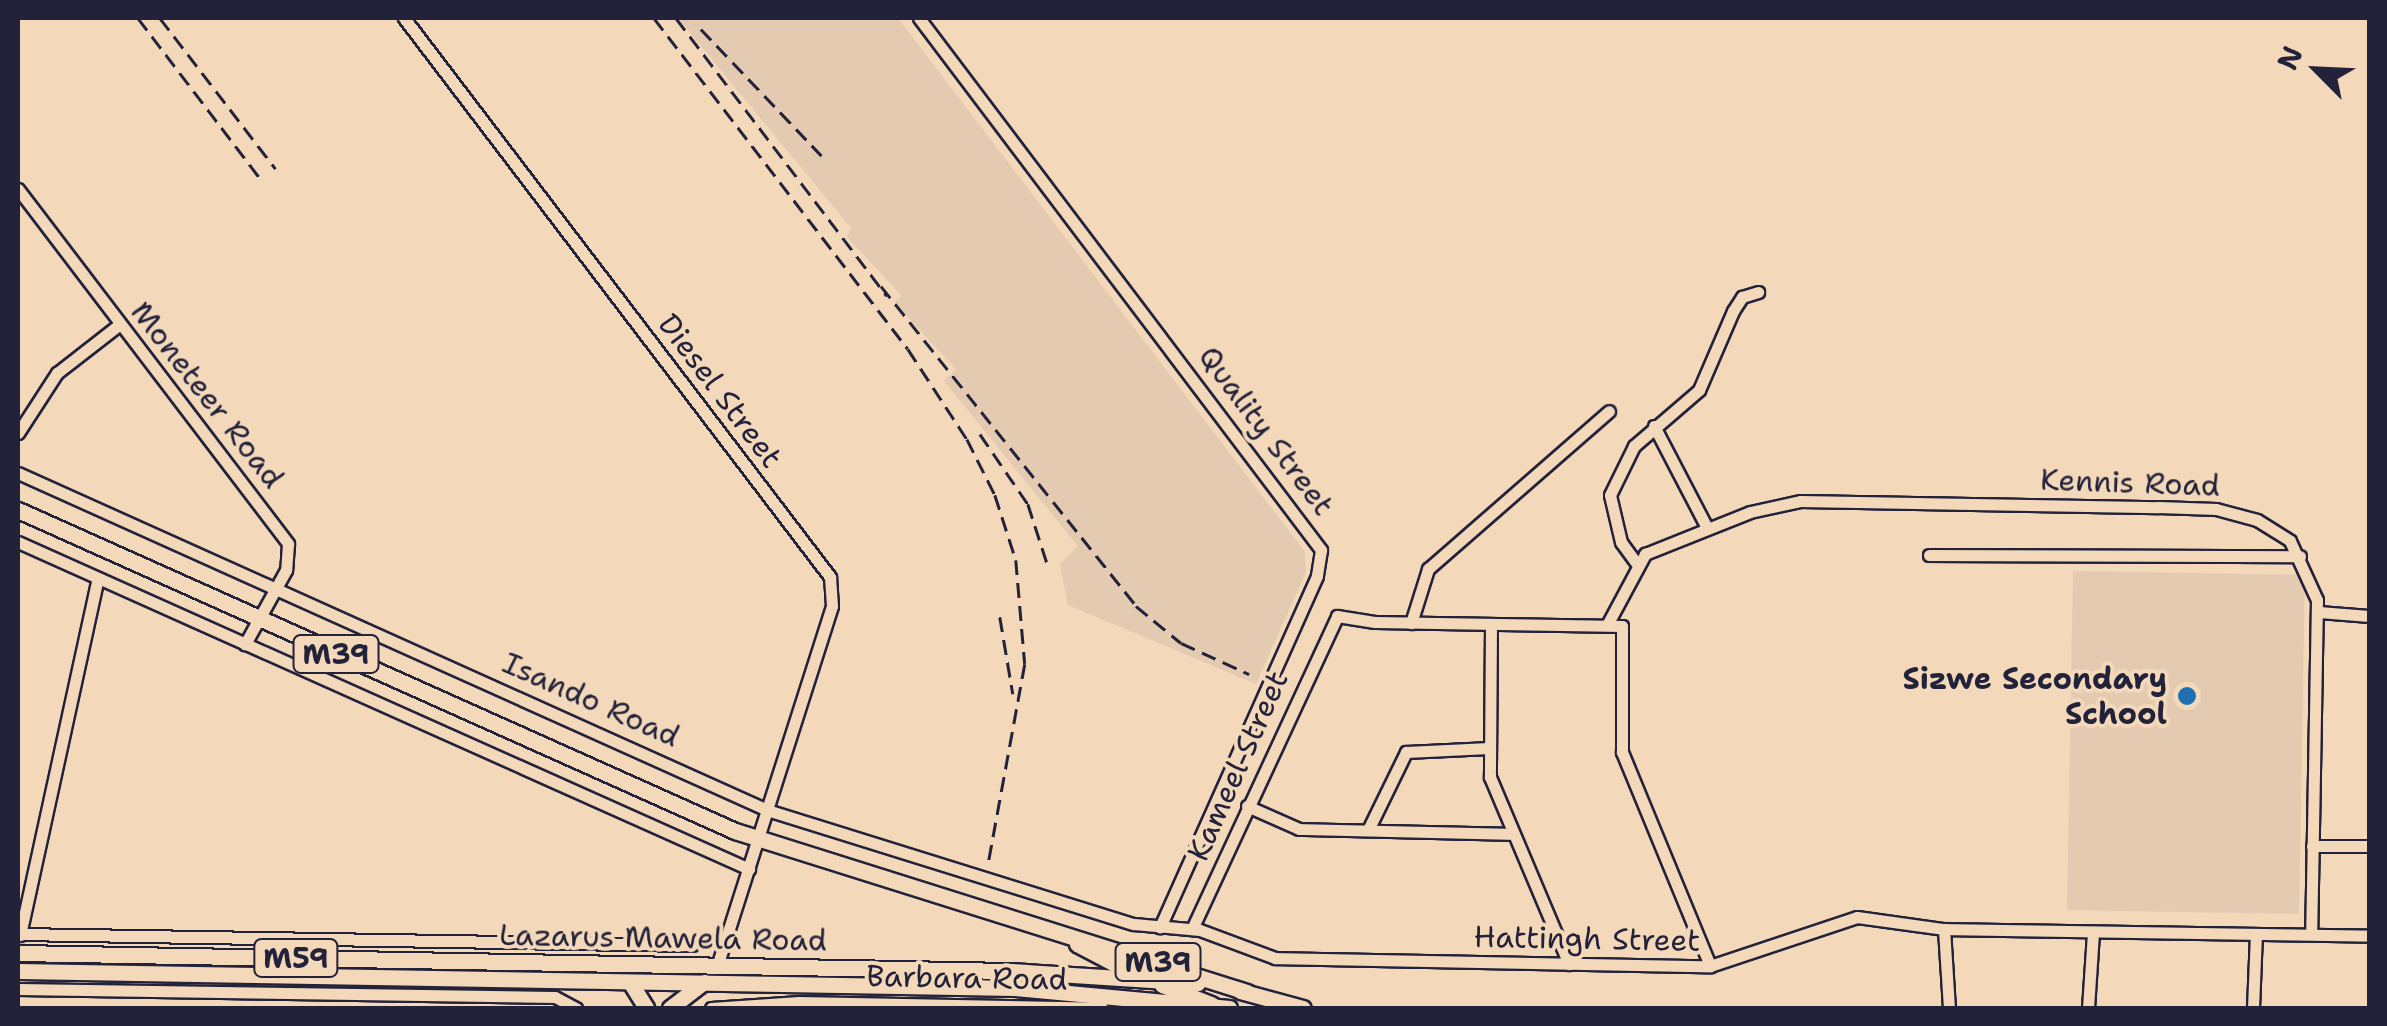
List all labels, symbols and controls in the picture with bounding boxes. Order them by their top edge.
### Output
north arrow [2267,20,2367,120]
text: N [2268,40,2311,76]
street label: Moneteer Road [123,295,291,495]
street label: Diesel Street [651,307,789,475]
street label: Quality Street [1191,339,1341,523]
street label: Kennis Road [2040,462,2220,504]
road number: M39 [291,631,381,677]
street label: Isando Road [497,645,685,755]
place label: Sizwe Secondary School [1903,661,2167,732]
street label: Kameel Street [1180,666,1296,866]
marker: Sizwe Secondary School [2176,685,2198,707]
street label: Lazarus Mawela Road [499,917,827,959]
street label: Hattingh Street [1473,919,1701,959]
road number: M59 [251,935,341,981]
road number: M39 [1113,939,1203,985]
street label: Barbara Road [866,958,1068,998]

